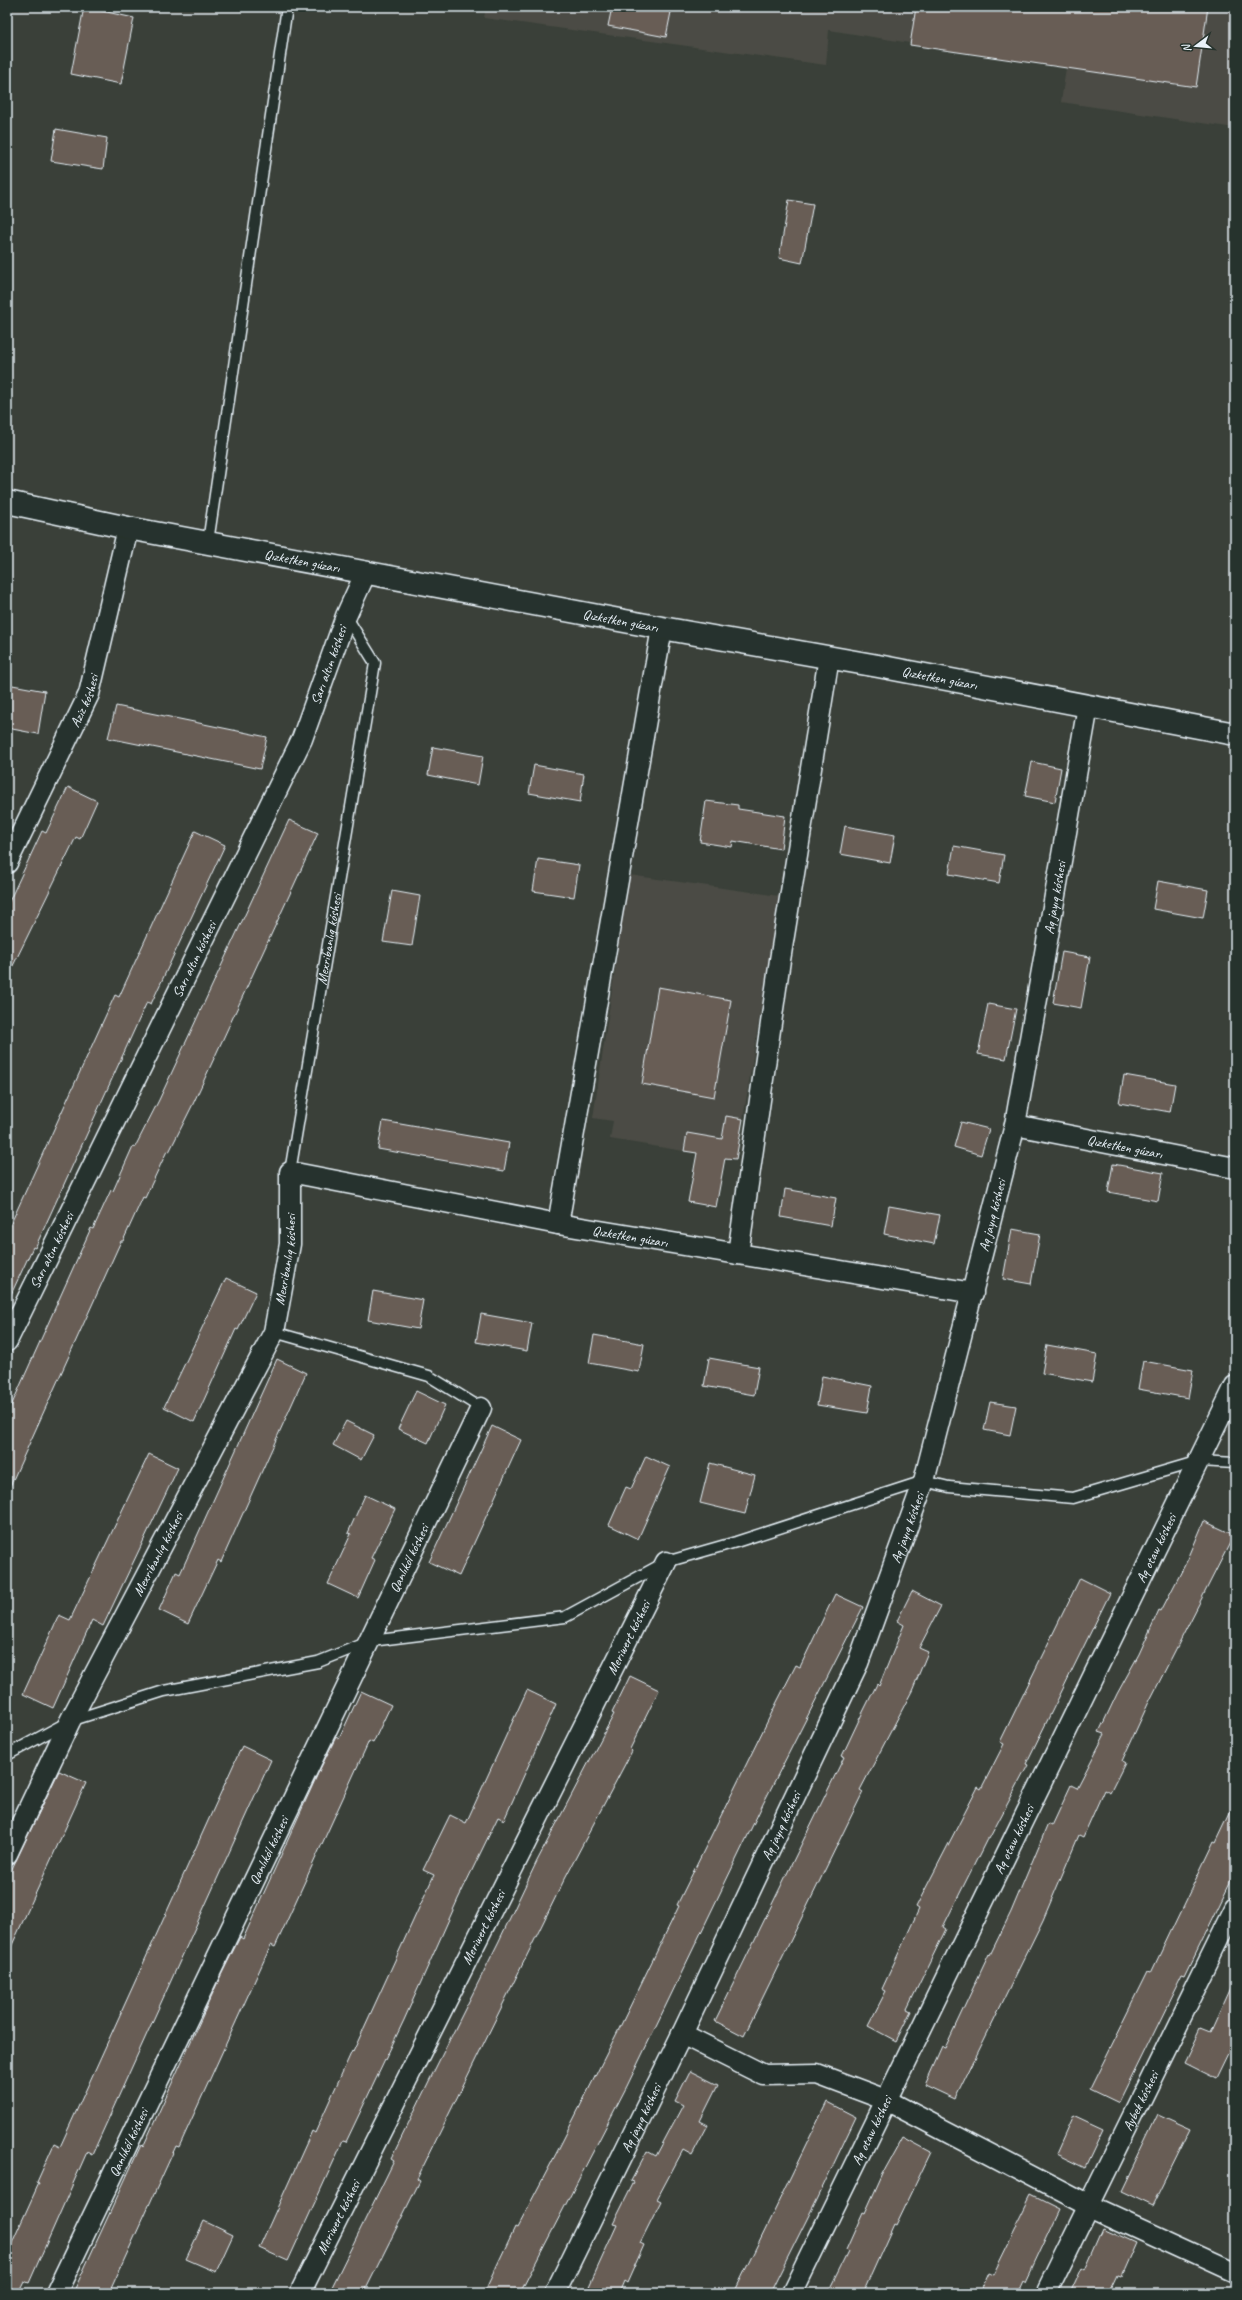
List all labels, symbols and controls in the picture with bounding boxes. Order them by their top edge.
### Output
north arrow [1176,26,1216,66]
text: N [1178,41,1194,54]
street label: Qızketken gúzarı [263,545,343,576]
street label: Qızketken gúzarı [582,605,661,636]
street label: Sarı altın kóshesi [307,621,351,707]
street label: Qızketken gúzarı [901,662,980,693]
street label: Aziz kóshesi [66,670,102,730]
street label: Aq jayıq kóshesi [1040,857,1070,935]
street label: Mexribanlıq kóshesi [313,890,345,986]
street label: Sarı altın kóshesi [168,916,221,1000]
street label: Qızketken gúzarı [1086,1131,1165,1162]
street label: Aq jayıq kóshesi [975,1175,1010,1253]
street label: Sarı altın kóshesi [26,1207,78,1291]
street label: Mexribanlıq kóshesi [271,1211,299,1306]
street label: Qızketken gúzarı [591,1221,670,1251]
street label: Aq jayıq kóshesi [886,1488,928,1565]
street label: Mexribanlıq kóshesi [129,1507,188,1599]
street label: Aq otaw kóshesi [1132,1509,1181,1585]
street label: Qanlıkól kóshesi [385,1519,433,1595]
street label: Meriwert kóshesi [603,1596,655,1677]
street label: Aq jayıq kóshesi [757,1787,805,1863]
street label: Aq otaw kóshesi [990,1800,1039,1876]
street label: Qanlıkól kóshesi [245,1811,293,1887]
street label: Meriwert kóshesi [458,1885,510,1967]
street label: Aybek kóshesi [1119,2066,1163,2133]
street label: Aq jayıq kóshesi [617,2079,666,2155]
street label: Aq otaw kóshesi [847,2091,896,2168]
street label: Qanlıkól kóshesi [105,2104,153,2179]
street label: Meriwert kóshesi [312,2175,365,2257]

